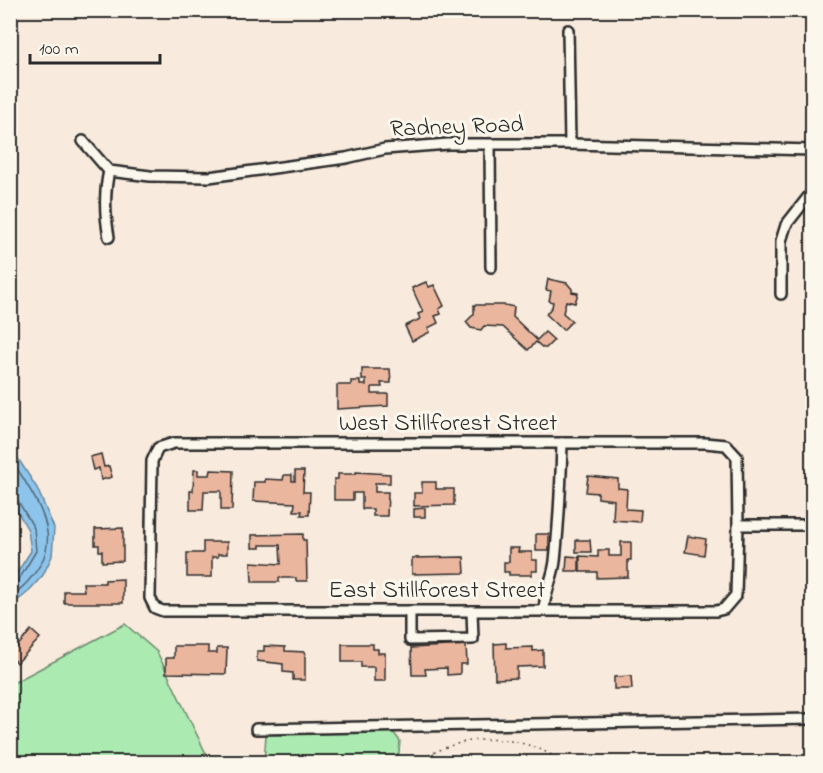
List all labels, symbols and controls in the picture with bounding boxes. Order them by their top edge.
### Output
scale bar [30,27,160,65]
text: 100 m [39,37,79,63]
street label: Radney Road [390,108,525,149]
street label: West Stillforest Street [339,407,557,442]
street label: East Stillforest Street [329,574,545,609]

